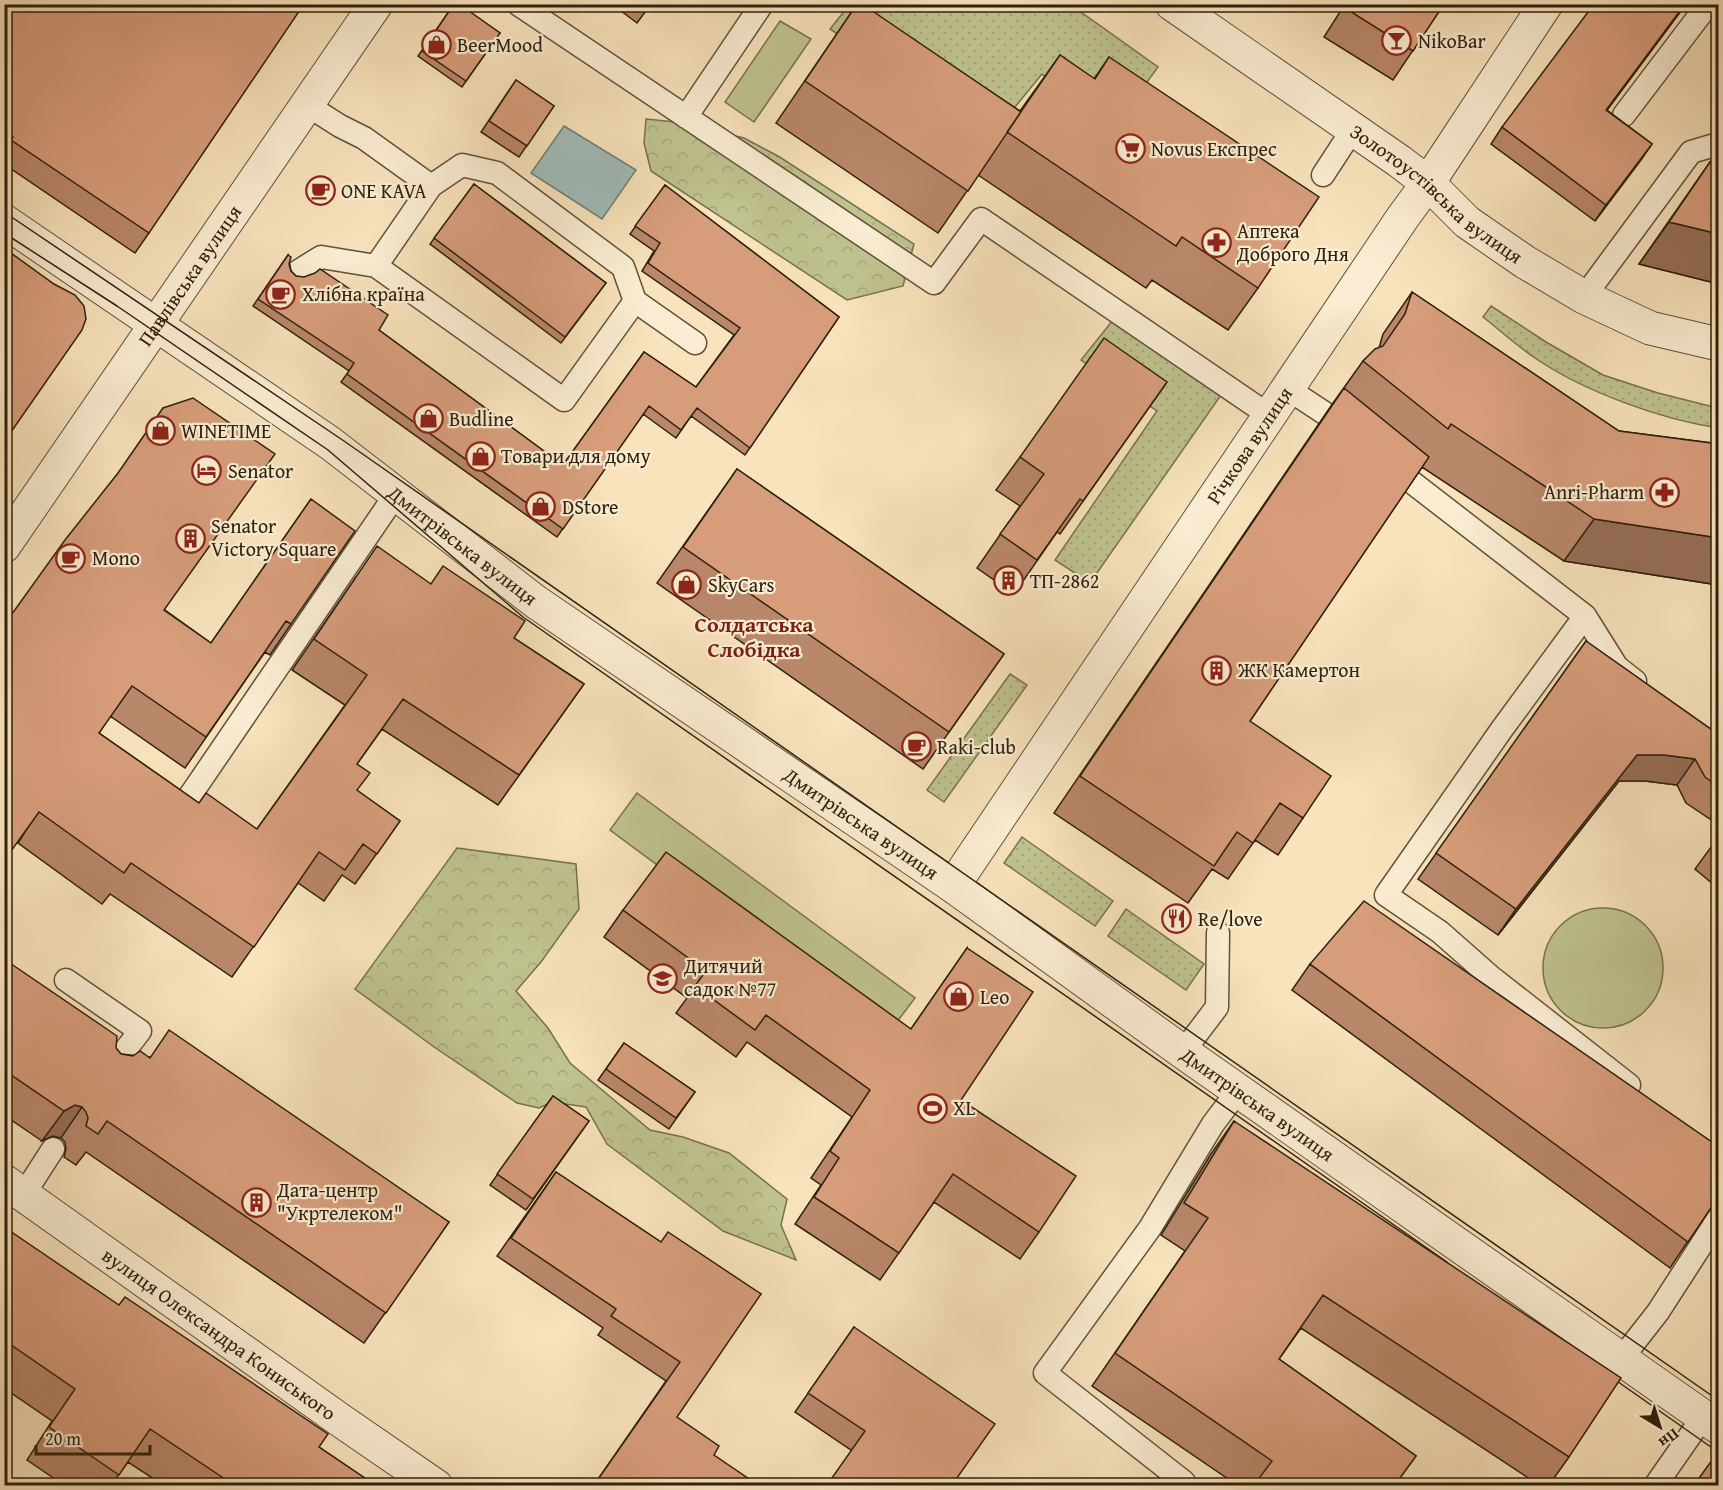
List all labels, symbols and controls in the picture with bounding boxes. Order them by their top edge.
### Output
bar icon: NikoBar [1381,25,1413,57]
place label: NikoBar [1418,26,1486,55]
shop icon: BeerMood [420,29,452,61]
place label: BeerMood [457,30,543,59]
street label: Золотоустівська вулиця [1345,117,1529,270]
supermarket icon: Novus Експрес [1114,133,1146,165]
place label: Novus Експрес [1151,134,1277,163]
cafe icon: ONE KAVA [304,175,336,207]
place label: ONE KAVA [341,176,426,205]
street label: Павлівська вулиця [130,199,248,352]
place label: Аптека Доброго Дня [1236,216,1349,268]
pharmacy icon: Аптека Доброго Дня [1200,226,1232,258]
cafe icon: Хлібна країна [265,278,297,310]
place label: Хлібна країна [302,279,425,308]
street label: Річкова вулиця [1199,381,1299,510]
shop icon: Budline [412,403,444,435]
place label: Budline [449,404,514,433]
shop icon: WINETIME [144,415,176,447]
place label: WINETIME [181,416,271,445]
shop icon: Товари для дому [464,440,496,472]
place label: Товари для дому [501,441,651,470]
hotel icon: Senator [191,455,223,487]
place label: Senator [228,456,293,485]
pharmacy icon: Anri-Pharm [1649,476,1681,508]
street label: Дмитрівська вулиця [381,477,544,612]
place label: Anri-Pharm [1544,477,1645,506]
shop icon: DStore [525,491,557,523]
place label: DStore [562,492,619,521]
place label: Senator Victory Square [211,511,336,563]
building icon: Senator Victory Square [174,522,206,554]
cafe icon: Mono [55,542,87,574]
place label: Mono [92,543,140,572]
building icon: ТП-2862 [993,565,1025,597]
place label: ТП-2862 [1030,566,1099,595]
shop icon: SkyCars [671,569,703,601]
place label: SkyCars [708,570,774,599]
district label: Солдатська Слобідка [695,608,814,665]
building icon: ЖК Камертон [1201,654,1233,686]
place label: ЖК Камертон [1237,655,1361,684]
cafe icon: Raki-club [900,731,932,763]
place label: Raki-club [937,732,1016,761]
street label: Дмитрівська вулиця [777,759,945,886]
restaurant icon: Re/love [1161,903,1193,935]
place label: Re/love [1198,904,1263,933]
place label: Дитячий садок №77 [683,951,776,1003]
school or university icon: Дитячий садок №77 [647,962,679,994]
shop icon: Leo [943,981,975,1013]
place label: Leo [980,982,1009,1011]
street label: Дмитрівська вулиця [1174,1039,1341,1168]
sports icon: XL [916,1092,948,1124]
place label: XL [953,1093,975,1122]
place label: Дата-центр "Укртелеком" [276,1175,402,1227]
building icon: Дата-центр "Укртелеком" [240,1186,272,1218]
street label: вулиця Олександра Кониського [96,1240,342,1427]
north arrow [1630,1397,1690,1457]
scale bar [36,1418,150,1456]
text: Пн [1654,1423,1685,1455]
text: 20 m [45,1425,81,1452]

